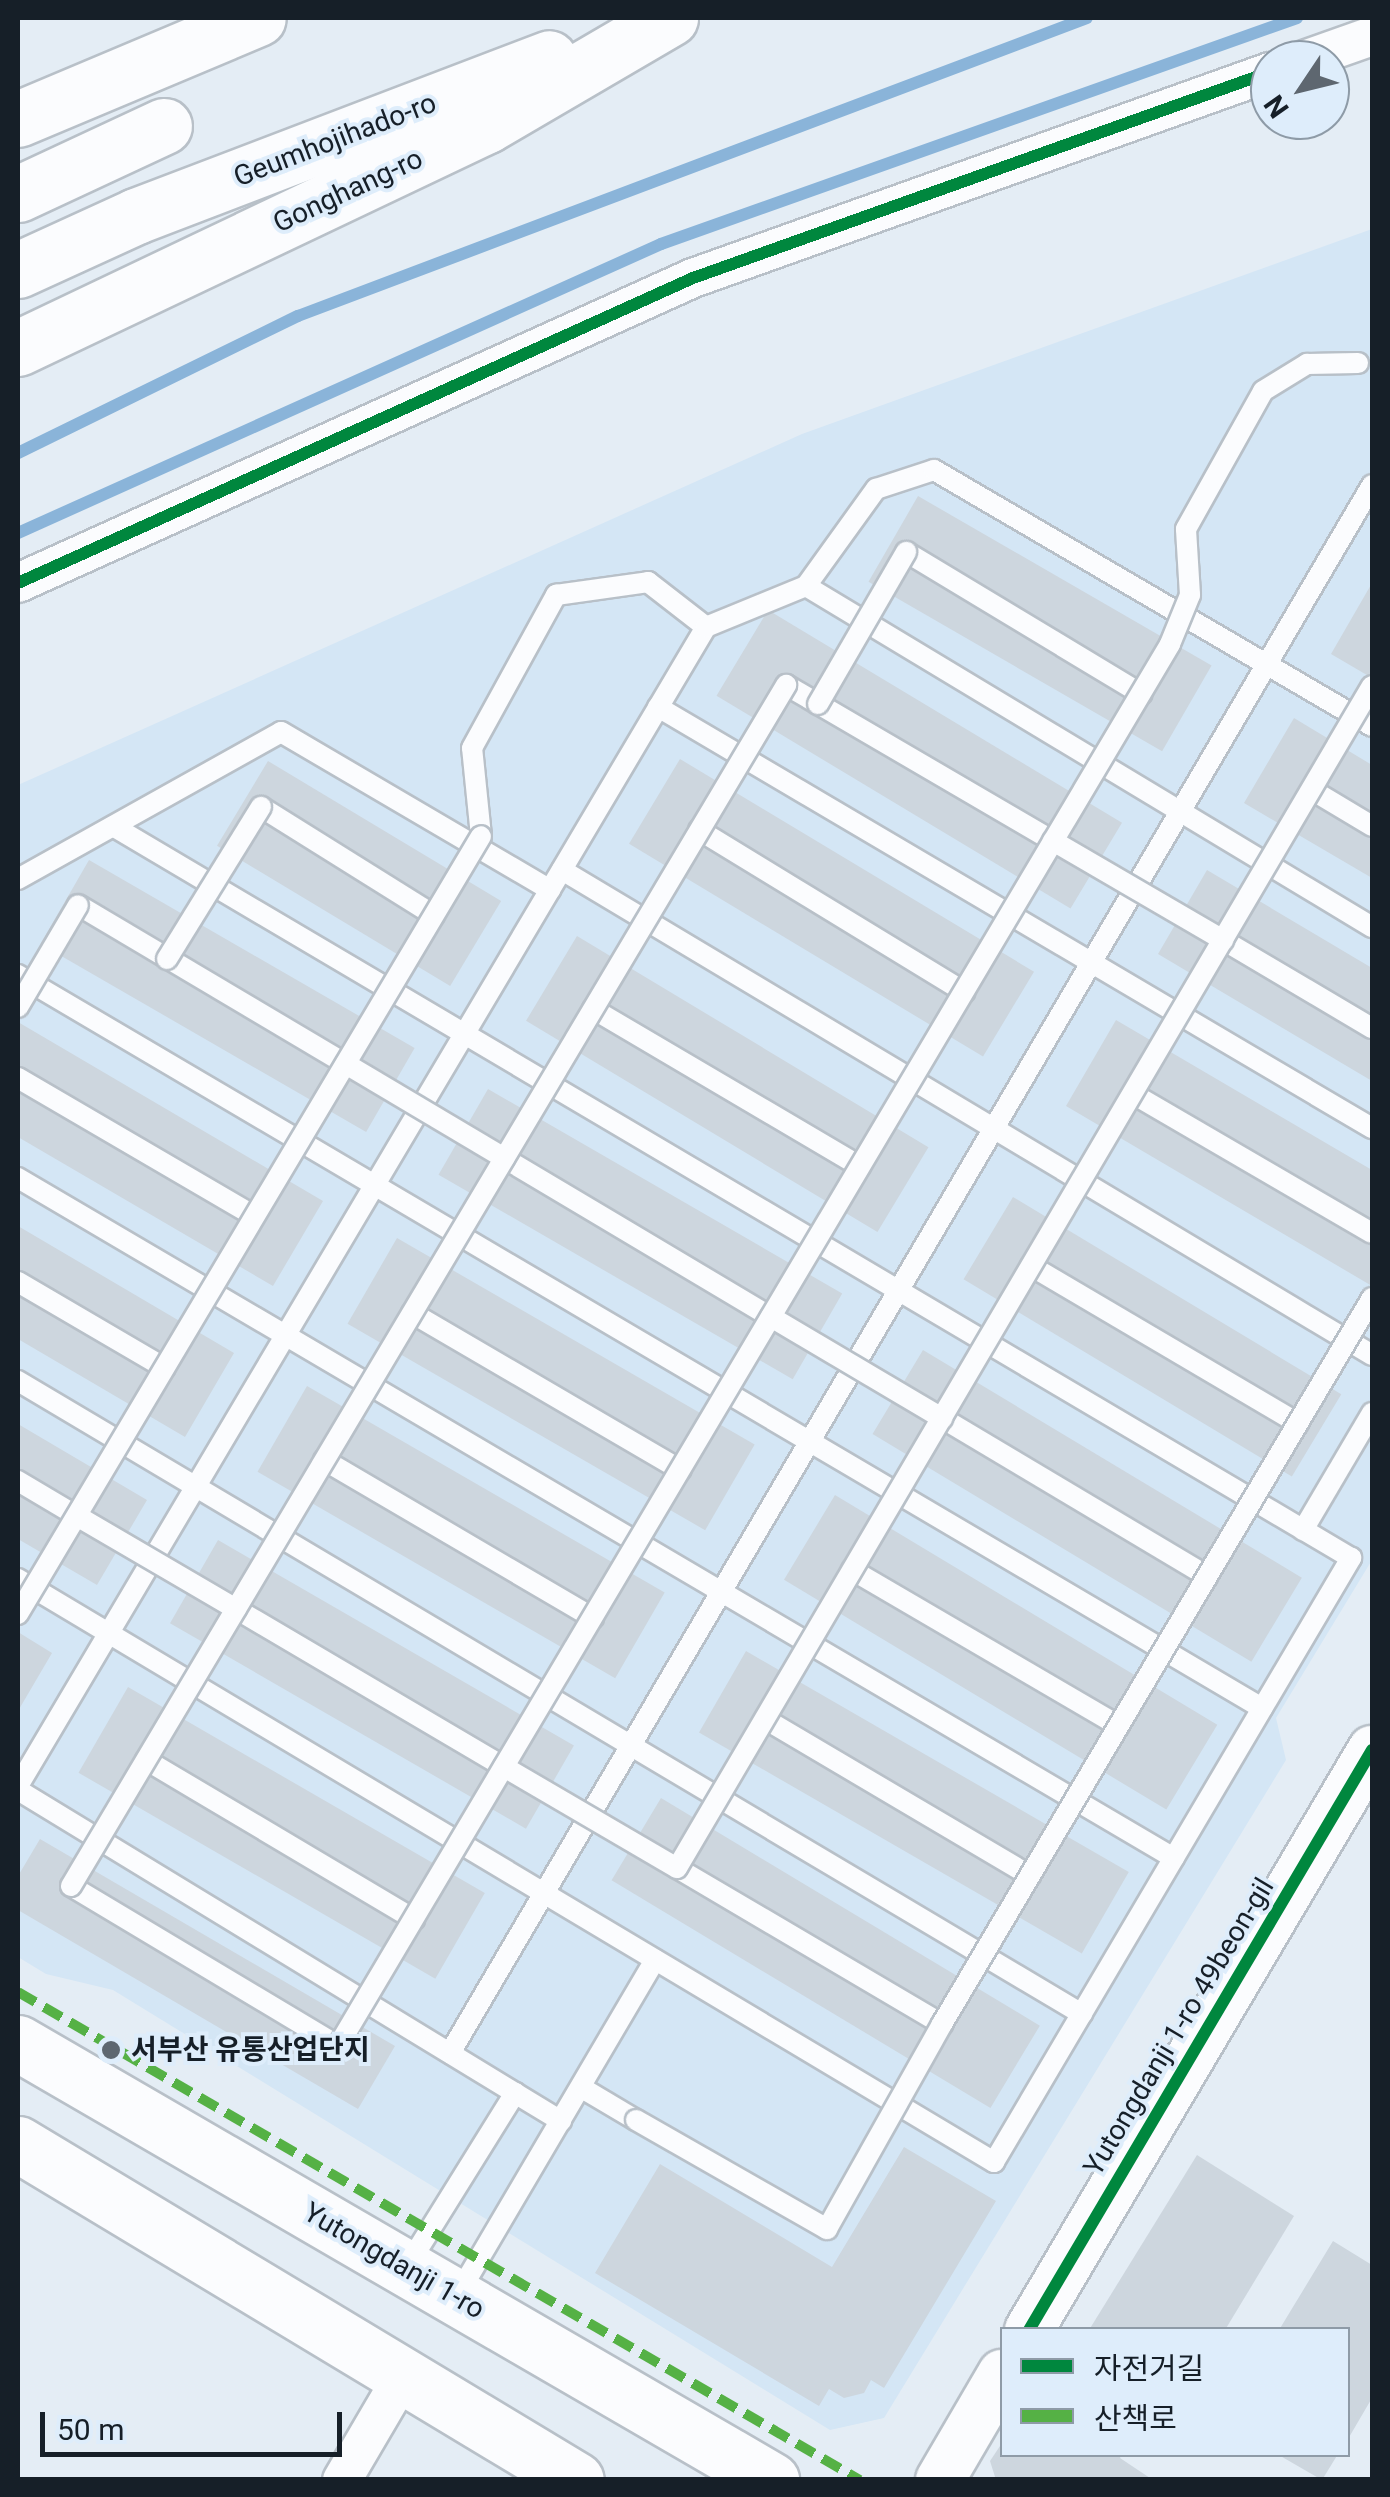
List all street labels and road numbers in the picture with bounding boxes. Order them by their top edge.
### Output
street label: Geumhojihado-ro [229,86,441,194]
street label: Gonghang-ro [268,142,428,240]
street label: Yutongdanji 1-ro 49beon-gil [1077,1872,1281,2182]
street label: Yutongdanji 1-ro [298,2196,490,2326]

